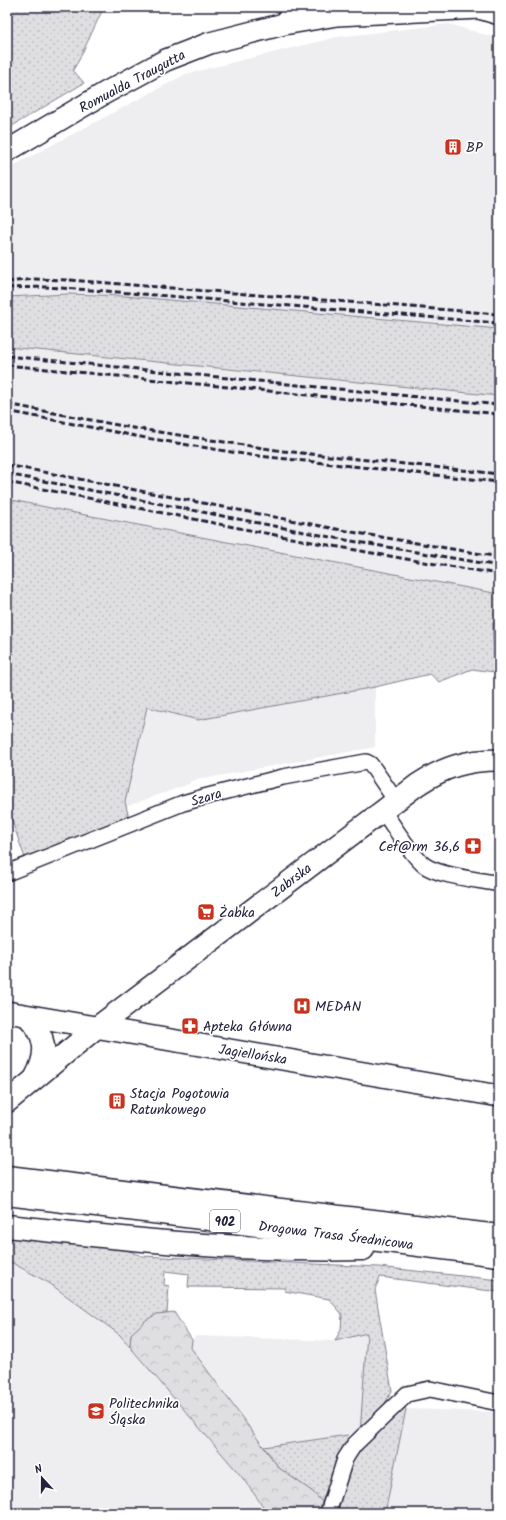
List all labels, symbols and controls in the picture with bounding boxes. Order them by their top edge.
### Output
street label: Romualda Traugutta [75,45,190,119]
building icon: BP [443,137,463,157]
place label: BP [466,137,483,159]
street label: Szara [188,783,225,813]
place label: Cef@rm 36,6 [378,836,460,858]
pharmacy icon: Cef@rm 36,6 [463,836,483,856]
street label: Zabrska [266,858,317,904]
supermarket icon: Żabka [196,902,216,922]
place label: Żabka [219,902,255,924]
hospital icon: MEDAN [292,996,312,1016]
place label: MEDAN [315,996,362,1018]
pharmacy icon: Apteka Główna [180,1016,200,1036]
place label: Apteka Główna [203,1016,292,1038]
street label: Jagiellońska [217,1039,289,1071]
place label: Stacja Pogotowia Ratunkowego [130,1083,229,1121]
building icon: Stacja Pogotowia Ratunkowego [107,1091,127,1111]
road number: 902 [210,1210,240,1232]
street label: Drogowa Trasa Średnicowa [257,1216,415,1256]
place label: Politechnika Śląska [109,1393,179,1431]
school or university icon: Politechnika Śląska [86,1401,106,1421]
north arrow [22,1458,62,1498]
text: N [32,1460,45,1479]

